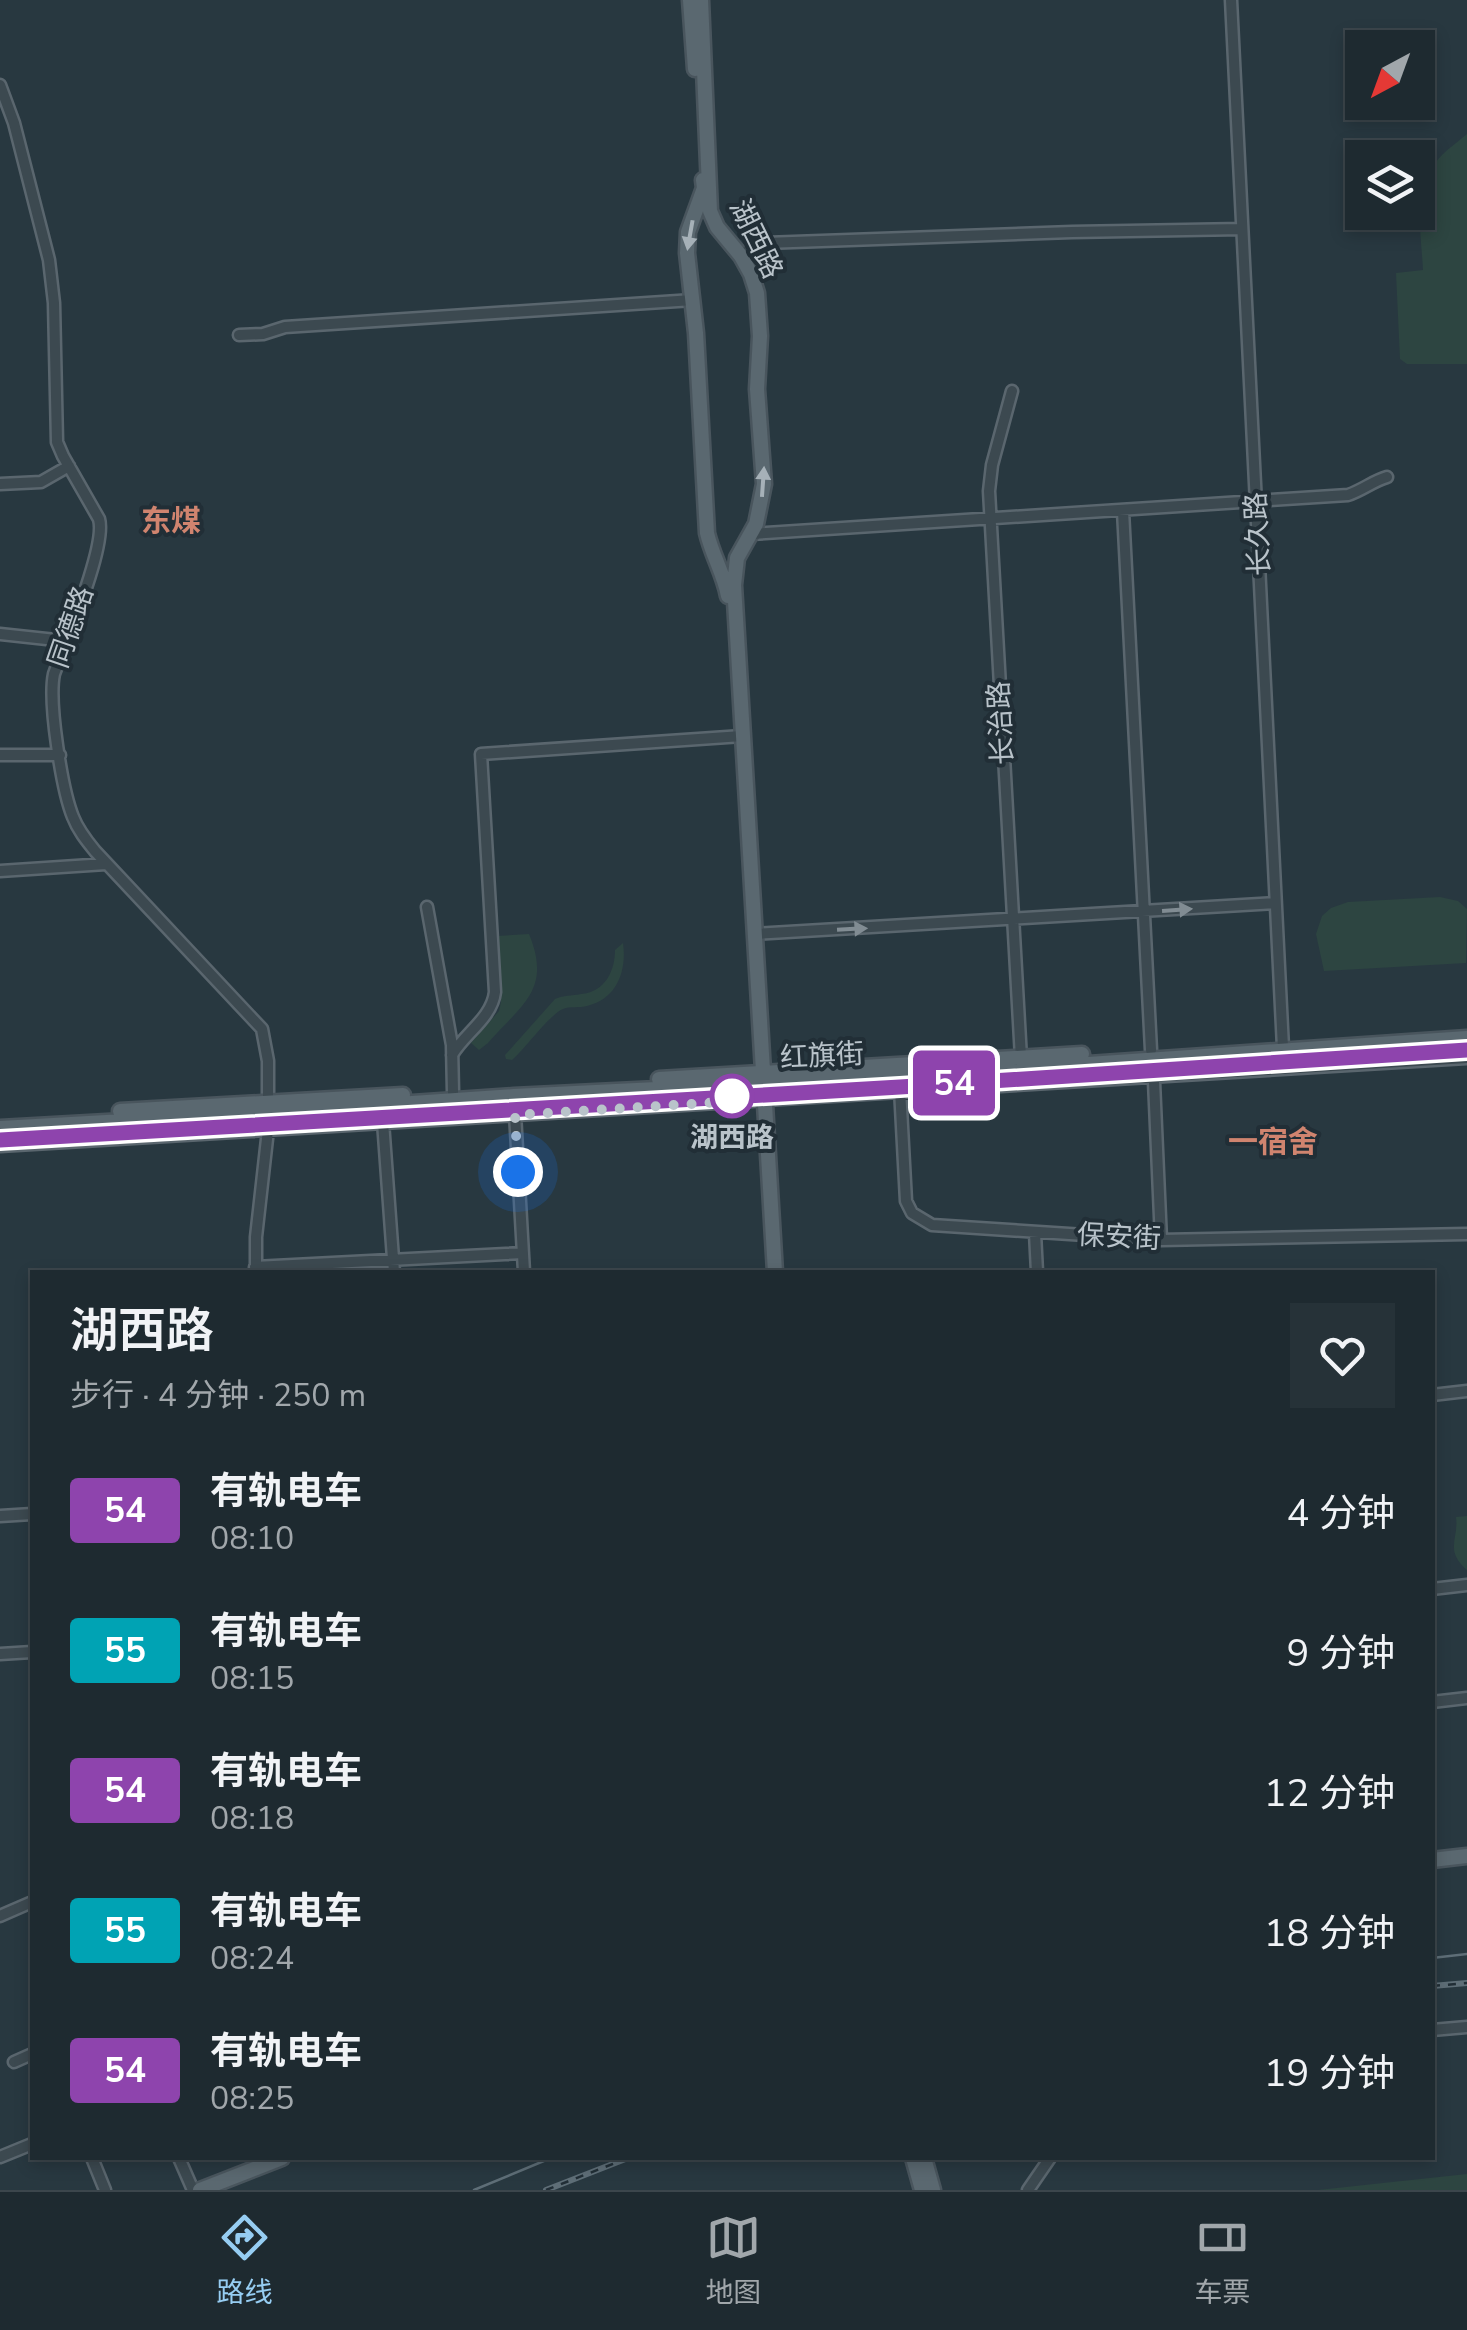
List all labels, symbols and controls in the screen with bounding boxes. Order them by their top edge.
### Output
north arrow [1345,30,1435,120]
map controls [1345,30,1435,230]
button: layers [1345,140,1435,230]
street label: 湖西路 [721,193,791,285]
one-way arrow [682,220,697,251]
one-way arrow [755,466,771,497]
street label: 长久路 [1237,491,1279,577]
district label: 东煤 [141,501,201,542]
street label: 同德路 [39,581,103,673]
street label: 长治路 [980,680,1022,766]
one-way arrow [1161,901,1193,917]
one-way arrow [837,921,869,937]
street label: 红旗街 [779,1035,865,1077]
line badge: 54 [909,1050,999,1116]
text: 54 [933,1060,975,1107]
marker: 湖西路 [711,1075,753,1117]
place label: 湖西路 [690,1119,774,1157]
district label: 一宿舍 [1228,1122,1318,1163]
your location [493,1147,543,1197]
street label: 保安街 [1076,1216,1162,1258]
text: 湖西路 [70,1298,214,1364]
button: heart [1290,1303,1395,1408]
text: 步行 · 4 分钟 · 250 m [70,1374,366,1417]
text: 有轨电车 [210,1466,362,1517]
text: 54 [104,1487,146,1534]
text: 4 分钟 [1286,1488,1395,1539]
text: 08:10 [210,1517,294,1560]
text: 有轨电车 [210,1606,362,1657]
text: 55 [104,1627,146,1674]
text: 9 分钟 [1286,1628,1395,1679]
text: 08:15 [210,1657,294,1700]
text: 有轨电车 [210,1746,362,1797]
text: 54 [104,1767,146,1814]
text: 12 分钟 [1264,1768,1395,1819]
text: 08:18 [210,1797,294,1840]
text: 有轨电车 [210,1886,362,1937]
text: 55 [104,1907,146,1954]
text: 18 分钟 [1264,1908,1395,1959]
text: 08:24 [210,1937,294,1980]
text: 有轨电车 [210,2026,362,2077]
text: 54 [104,2047,146,2094]
text: 19 分钟 [1264,2048,1395,2099]
text: 08:25 [210,2077,294,2120]
tab: 路线 [216,2210,273,2312]
tab: 地图 [705,2210,762,2312]
tab: 车票 [1194,2210,1251,2312]

